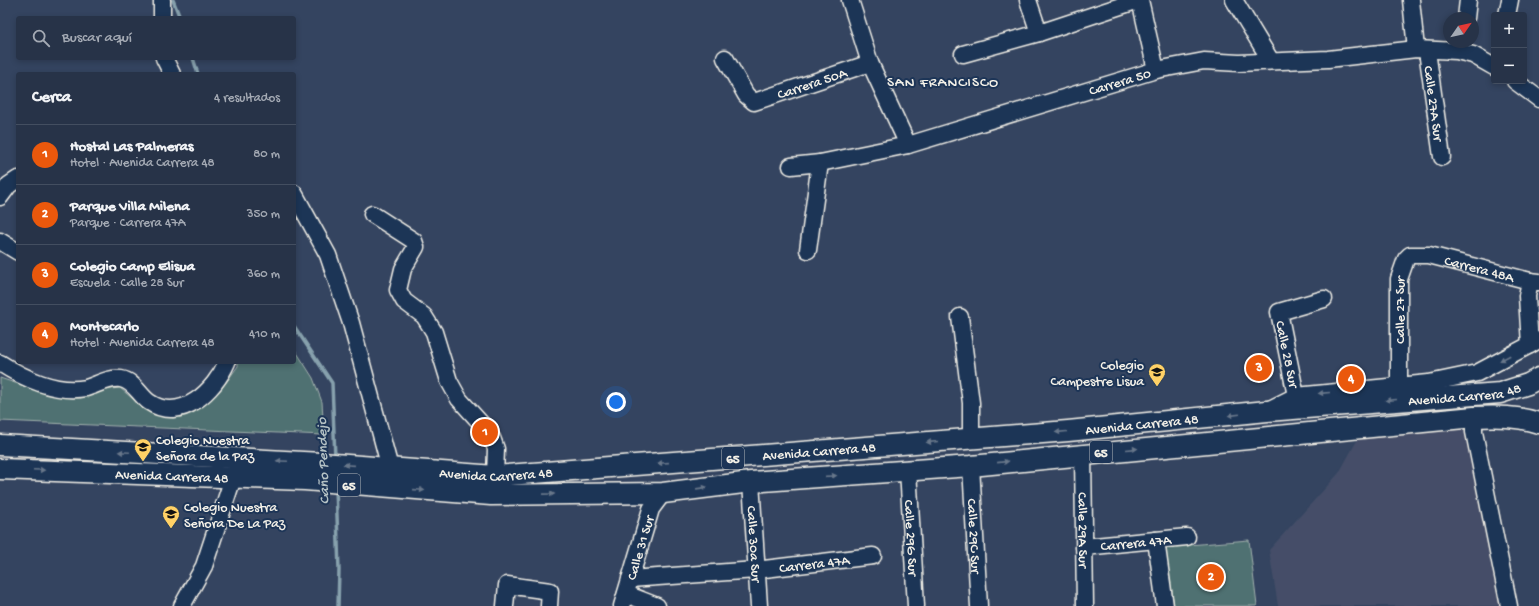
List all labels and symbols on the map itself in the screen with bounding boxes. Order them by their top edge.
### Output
north arrow [1443,12,1479,48]
street label: Carrera 50A [776,65,850,105]
street label: Calle 27A Sur [1418,65,1446,144]
street label: Carrera 50 [1087,66,1153,101]
district label: SAN FRANCISCO [887,74,999,92]
street label: Carrera 48A [1442,253,1516,288]
street label: Calle 27 Sur [1393,273,1411,344]
street label: Calle 28 Sur [1270,320,1301,391]
pin: 3 [1246,353,1272,383]
one-way arrow [1499,355,1510,362]
place label: Colegio Campestre Lisua [1051,358,1145,391]
school or university icon: Colegio Campestre Lisua [1147,362,1167,387]
pin: 4 [1338,364,1364,394]
street label: Avenida Carrera 48 [1408,381,1524,411]
one-way arrow [1318,390,1330,396]
your location [606,392,626,412]
one-way arrow [1385,397,1397,404]
one-way arrow [1228,411,1240,418]
street label: Avenida Carrera 48 [1085,412,1200,440]
water label: Caño Pendejo [313,416,335,505]
pin: 1 [472,417,498,447]
one-way arrow [1055,428,1067,435]
place label: Colegio Nuestra Señora de la Paz [156,433,255,466]
school or university icon: Colegio Nuestra Señora de la Paz [133,437,153,462]
one-way arrow [926,438,939,445]
street label: Avenida Carrera 48 [762,440,877,466]
road number: 65 [1090,441,1112,463]
one-way arrow [1126,446,1138,453]
road number: 65 [722,447,744,469]
one-way arrow [118,448,130,455]
one-way arrow [275,458,288,464]
one-way arrow [657,459,669,466]
one-way arrow [997,459,1009,466]
one-way arrow [343,462,355,469]
street label: Avenida Carrera 48 [439,465,554,487]
one-way arrow [33,467,45,474]
street label: Avenida Carrera 48 [115,467,229,488]
one-way arrow [825,472,837,479]
road number: 65 [338,474,360,496]
one-way arrow [696,485,708,491]
one-way arrow [413,486,425,493]
one-way arrow [543,491,556,497]
street label: Calle 29A Sur [1073,492,1091,569]
street label: Calle 29C Sur [962,498,983,575]
street label: Calle 29G Sur [899,499,920,578]
place label: Colegio Nuestra Señora De La Paz [184,500,286,533]
school or university icon: Colegio Nuestra Señora De La Paz [161,504,181,529]
street label: Calle 30a Sur [742,505,764,584]
street label: Calle 31 Sur [624,513,660,583]
street label: Carrera 47A [1100,533,1173,556]
street label: Carrera 47A [778,553,851,578]
pin: 2 [1198,562,1224,592]

